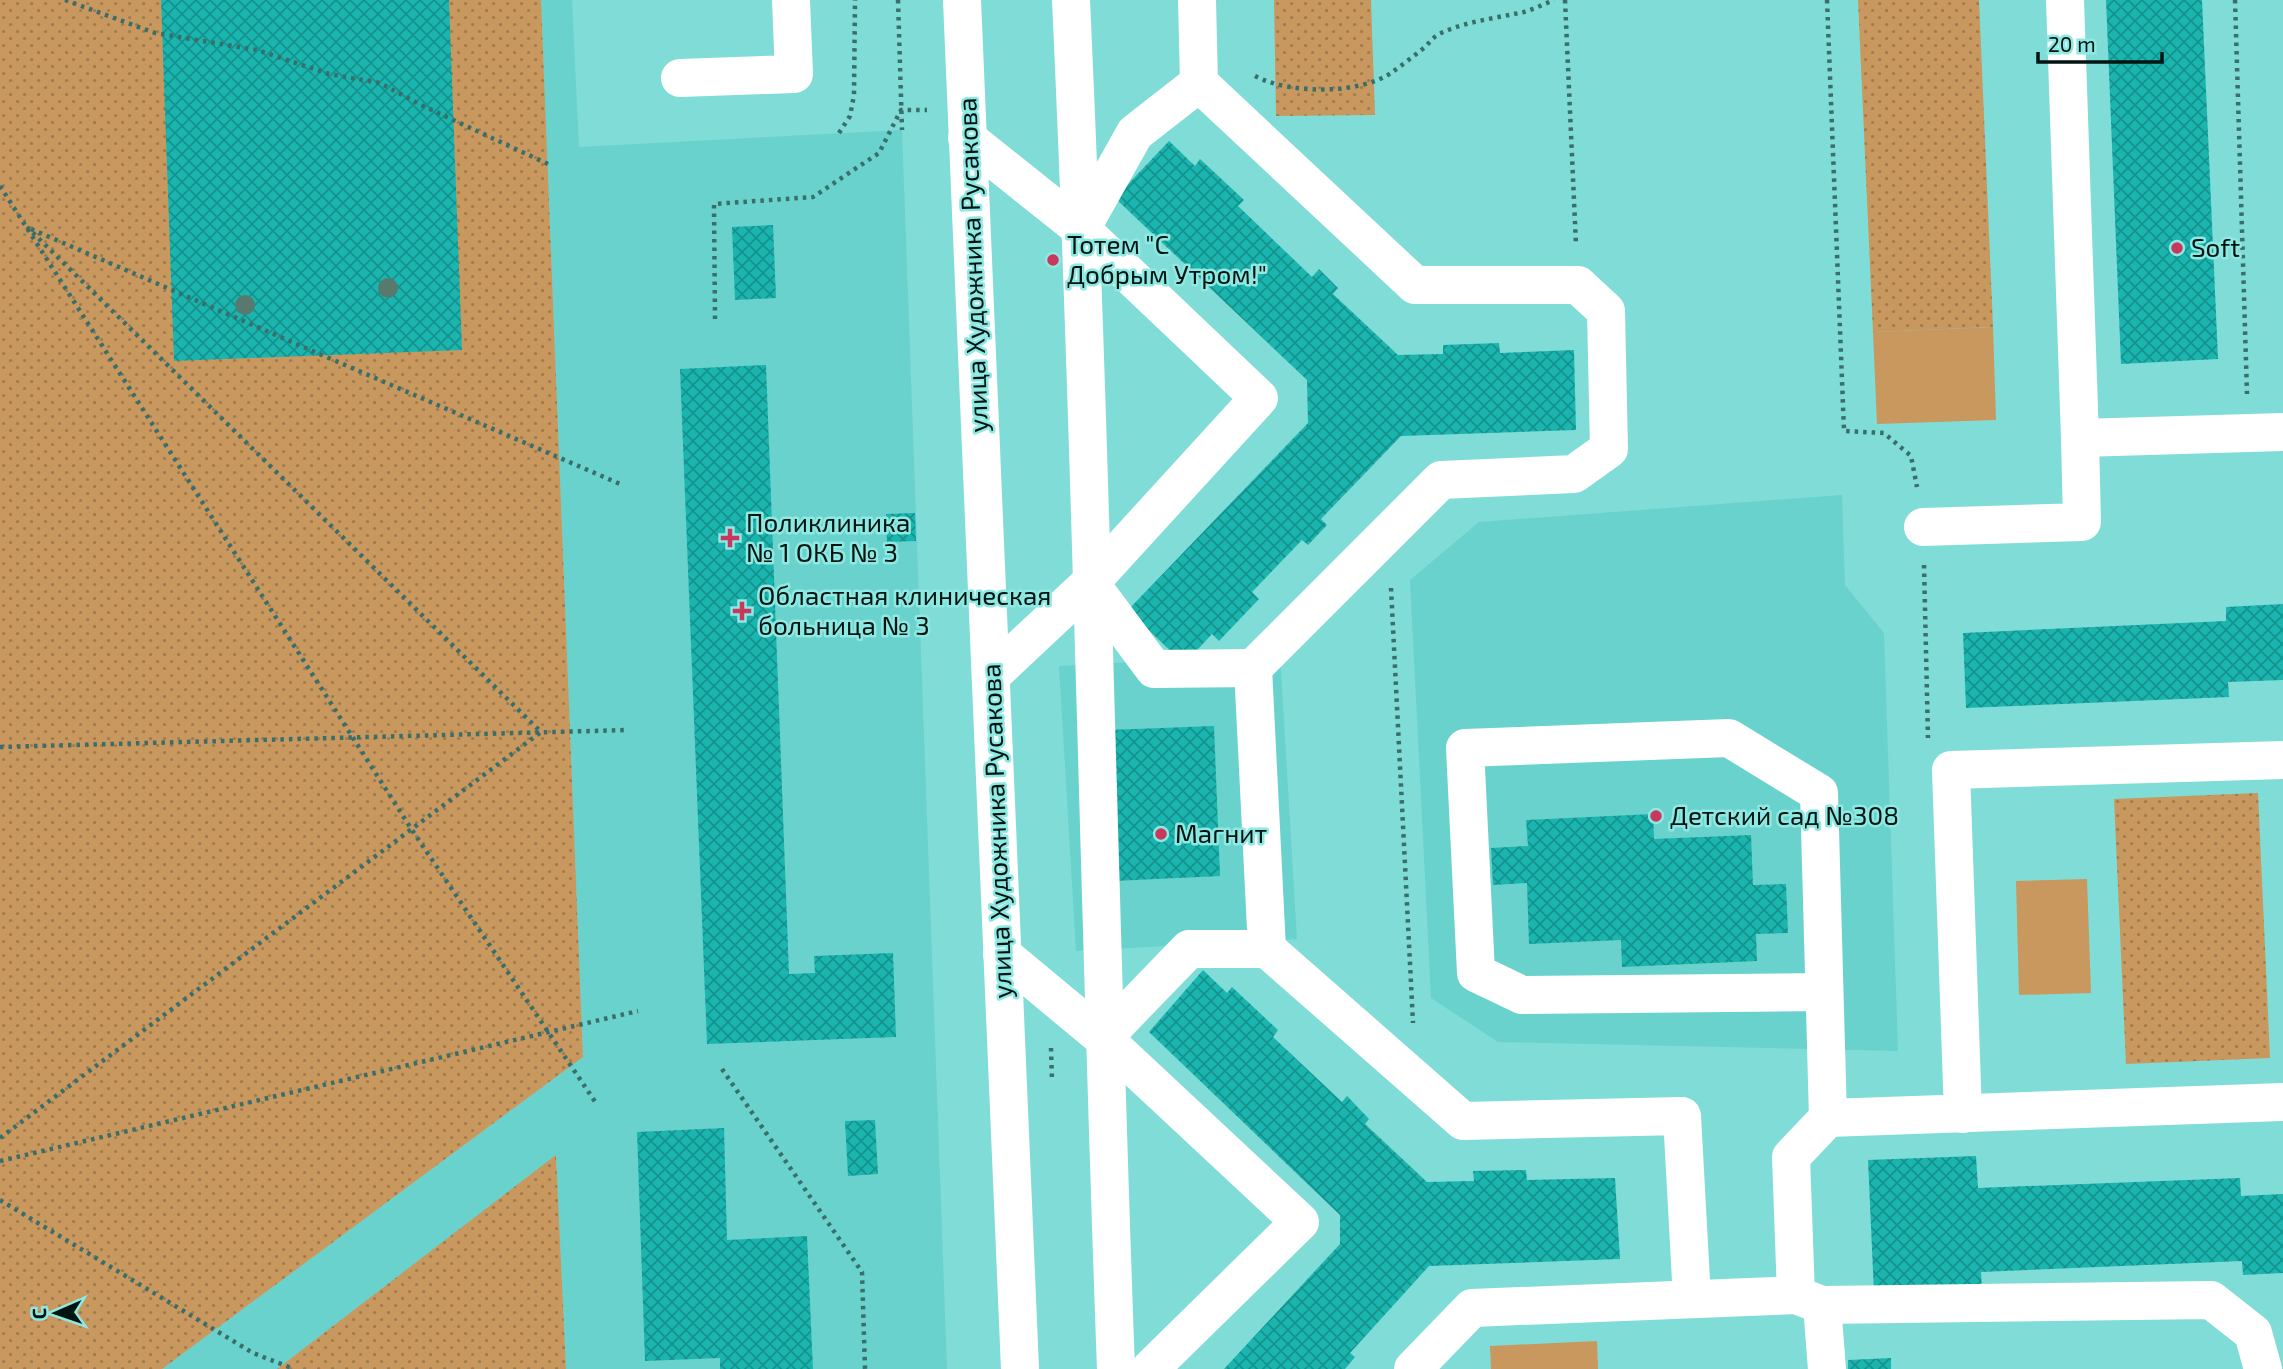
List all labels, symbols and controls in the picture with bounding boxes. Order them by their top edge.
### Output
scale bar [2038,21,2162,65]
text: 20 m [2048,31,2096,56]
street label: улица Художника Русакова [950,97,994,433]
place label: Тотем "С Добрым Утром!" [1067,228,1267,289]
place label: Soft [2191,231,2240,262]
marker: Soft [2169,240,2185,256]
marker: Тотем "С Добрым Утром!" [1045,252,1061,268]
place label: Поликлиника № 1 ОКБ № 3 [746,506,910,567]
marker: Поликлиника № 1 ОКБ № 3 [720,528,740,548]
place label: Областная клиническая больница № 3 [758,579,1051,640]
marker: Областная клиническая больница № 3 [732,601,752,621]
street label: улица Художника Русакова [974,663,1018,999]
place label: Детский сад №308 [1670,799,1899,830]
marker: Детский сад №308 [1648,808,1664,824]
place label: Магнит [1175,817,1268,848]
marker: Магнит [1153,826,1169,842]
north arrow [21,1278,91,1348]
text: С [27,1308,50,1320]

